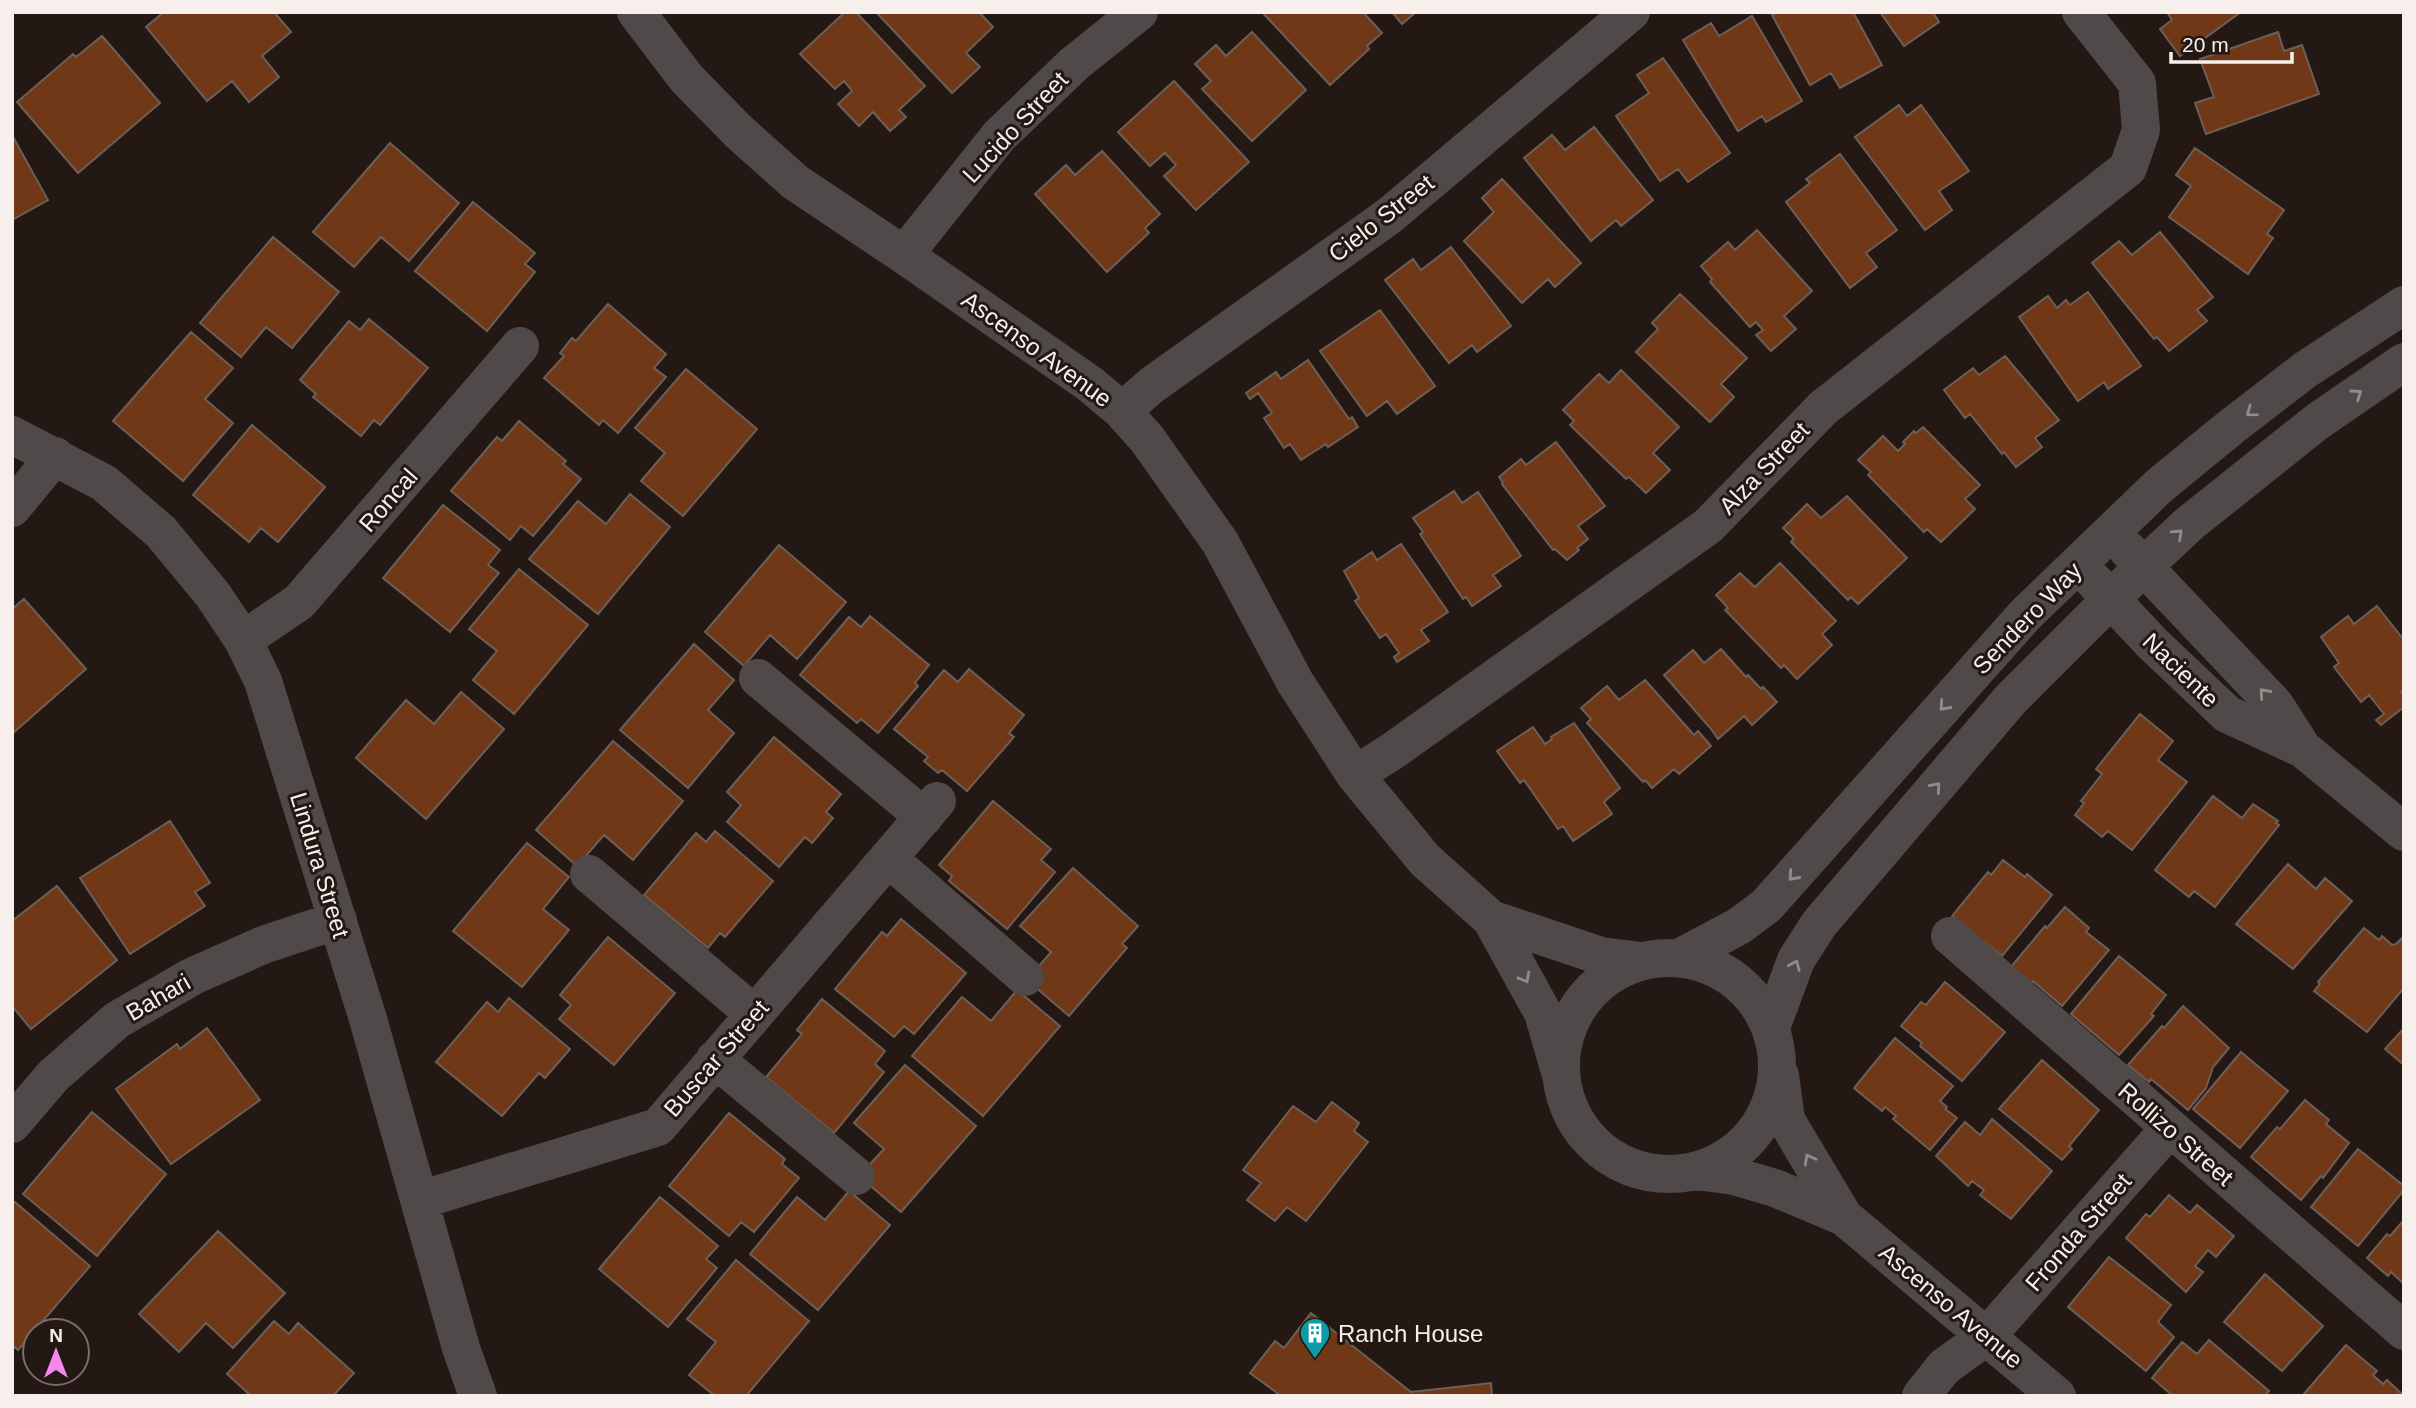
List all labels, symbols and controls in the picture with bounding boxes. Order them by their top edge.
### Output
scale bar [2171,21,2292,65]
text: 20 m [2182,33,2229,56]
street label: Lucido Street [957,66,1073,188]
street label: Cielo Street [1323,169,1439,267]
street label: Ascenso Avenue [957,286,1117,412]
one-way arrow [2349,390,2362,402]
one-way arrow [2246,403,2259,416]
street label: Alza Street [1714,416,1815,520]
street label: Roncal [353,463,423,537]
one-way arrow [2170,530,2183,543]
street label: Sendero Way [1967,557,2087,679]
street label: Naciente [2138,627,2224,713]
one-way arrow [2260,688,2272,701]
one-way arrow [1940,697,1952,710]
one-way arrow [1928,782,1940,795]
street label: Lindura Street [285,789,355,941]
one-way arrow [1789,868,1801,881]
one-way arrow [1787,959,1801,972]
street label: Bahari [121,968,195,1026]
one-way arrow [1517,971,1530,983]
street label: Buscar Street [658,994,774,1122]
street label: Rollizo Street [2113,1077,2239,1191]
one-way arrow [1804,1154,1818,1166]
street label: Fronda Street [2020,1168,2137,1296]
street label: Ascenso Avenue [1874,1238,2028,1374]
building icon: Ranch House [1298,1316,1332,1360]
north arrow [21,1317,91,1387]
place label: Ranch House [1338,1320,1483,1347]
text: N [49,1325,63,1346]

